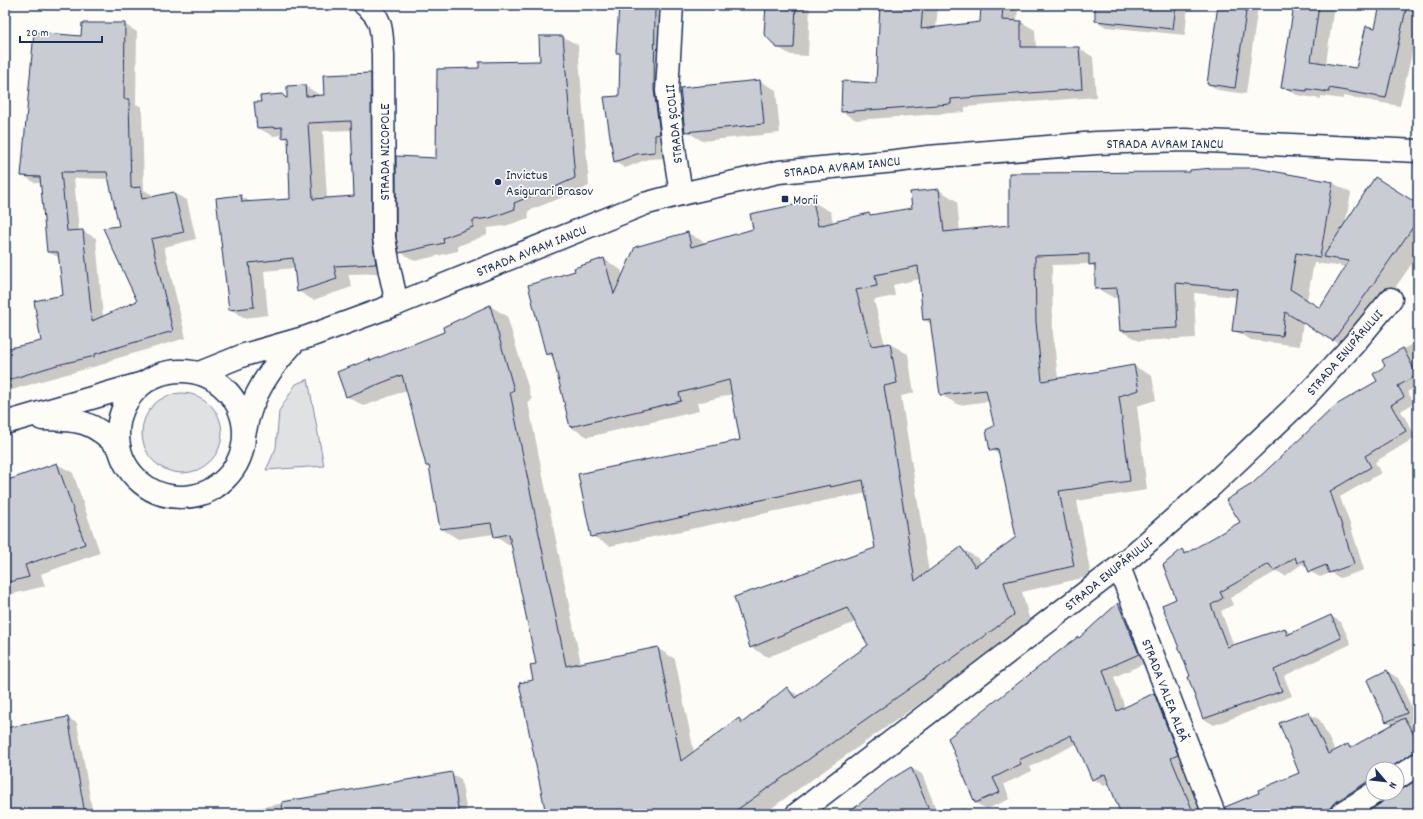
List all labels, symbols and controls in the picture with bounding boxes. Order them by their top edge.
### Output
scale bar [20,18,102,44]
text: 20 m [26,25,49,42]
street label: STRADA ȘCOLII [661,83,689,164]
street label: STRADA NICOPOLE [376,103,396,201]
street label: STRADA AVRAM IANCU [1106,135,1224,155]
street label: STRADA AVRAM IANCU [783,152,902,184]
place label: Invictus Asigurari Brasov [506,166,594,202]
marker: Invictus Asigurari Brasov [493,177,503,187]
place label: Morii [793,191,818,211]
marker: Morii [780,194,790,204]
street label: STRADA AVRAM IANCU [474,221,590,283]
street label: STRADA ENUPĂRULUI [1302,305,1389,401]
street label: STRADA ENUPĂRULUI [1061,532,1158,616]
street label: STRADA VALEA ALBĂ [1135,636,1193,745]
north arrow [1365,761,1405,801]
text: N [1383,779,1400,791]

